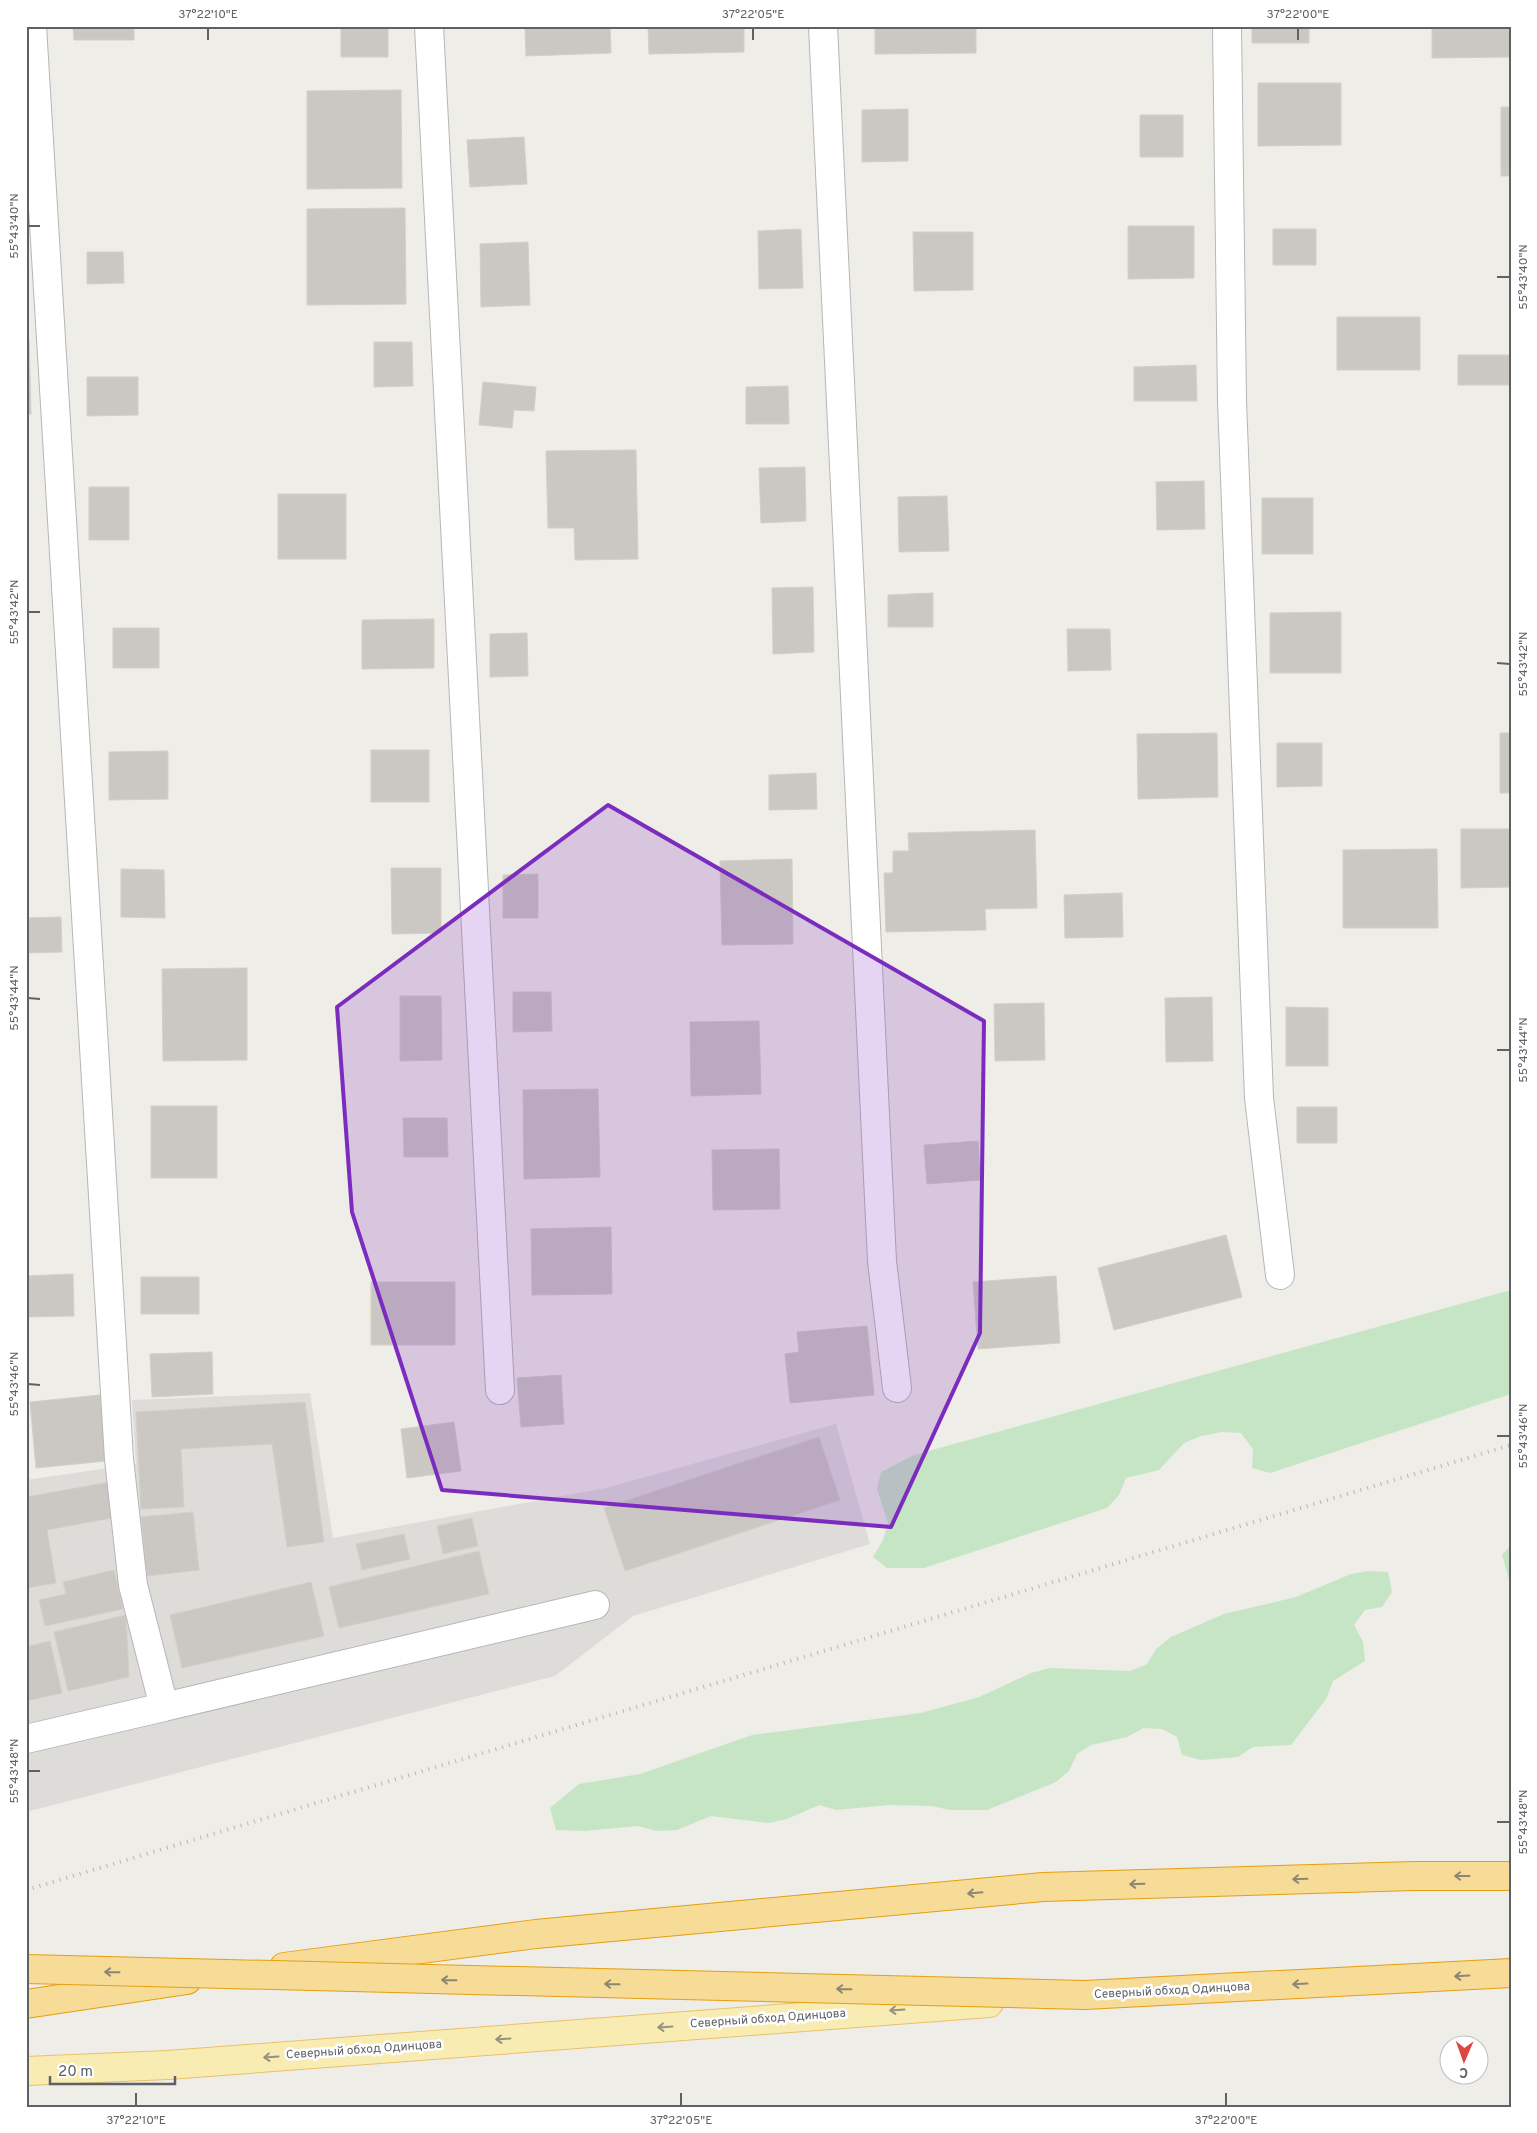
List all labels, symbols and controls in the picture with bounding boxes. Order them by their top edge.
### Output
text: 37°22'10"E [178,7,238,23]
text: 37°22'05"E [722,7,784,23]
text: 37°22'00"E [1267,7,1329,23]
text: 55°43'40"N [7,193,23,259]
text: 55°43'40"N [1516,244,1532,310]
text: 55°43'42"N [7,579,23,645]
text: 55°43'42"N [1516,631,1532,697]
text: 55°43'44"N [7,965,23,1031]
text: 55°43'44"N [1516,1017,1532,1083]
text: 55°43'46"N [7,1351,23,1417]
text: 55°43'46"N [1516,1403,1532,1469]
text: 55°43'48"N [7,1738,23,1804]
text: 55°43'48"N [1516,1789,1532,1855]
one-way arrow [1454,1871,1470,1881]
one-way arrow [1292,1875,1308,1884]
one-way arrow [1129,1879,1146,1889]
one-way arrow [967,1888,983,1898]
one-way arrow [104,1967,120,1976]
one-way arrow [1454,1971,1470,1980]
one-way arrow [442,1975,458,1985]
one-way arrow [604,1979,620,1989]
street label: Северный обход Одинцова [1094,1979,1250,2003]
one-way arrow [1292,1980,1308,1989]
one-way arrow [836,1985,852,1994]
one-way arrow [889,2005,905,2014]
street label: Северный обход Одинцова [690,2006,846,2032]
one-way arrow [658,2022,674,2032]
one-way arrow [496,2035,512,2044]
north arrow [1440,2036,1490,2086]
street label: Северный обход Одинцова [286,2037,442,2063]
one-way arrow [264,2052,280,2062]
scale bar [50,2053,175,2085]
text: 20 m [58,2063,93,2082]
text: С [1459,2063,1468,2080]
text: 37°22'10"E [106,2113,166,2129]
text: 37°22'05"E [650,2113,712,2129]
text: 37°22'00"E [1195,2113,1257,2129]

